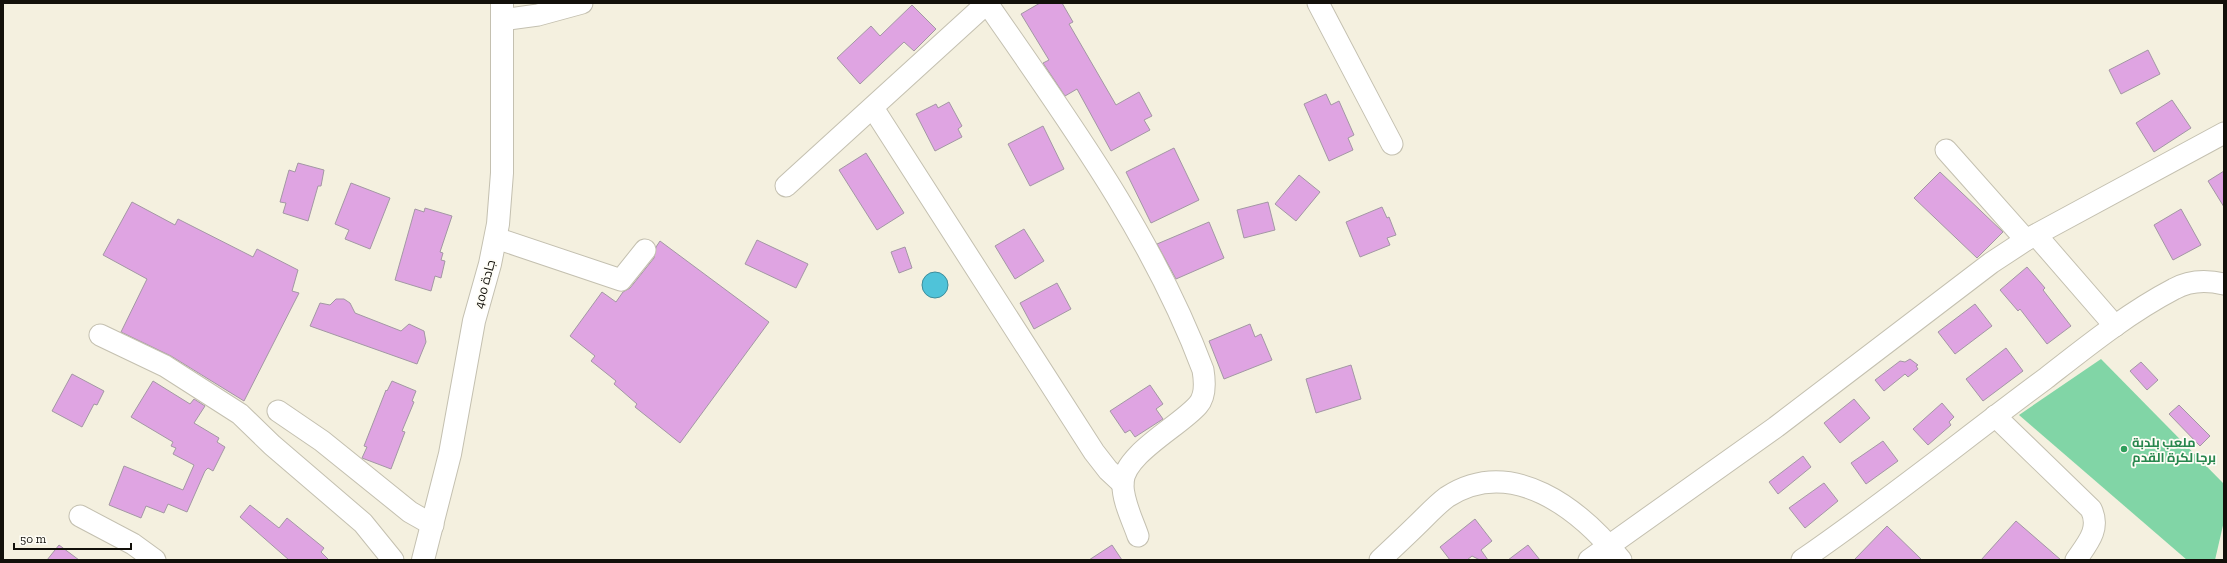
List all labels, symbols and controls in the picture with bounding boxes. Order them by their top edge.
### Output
street label: جادة 400 [471,258,498,310]
place label: ملعب بلدبة برجا لكرة القدم [2132,435,2216,467]
marker: ملعب بلدبة برجا لكرة القدم [2119,444,2129,454]
scale bar [14,525,131,551]
text: 50 m [20,532,47,546]

